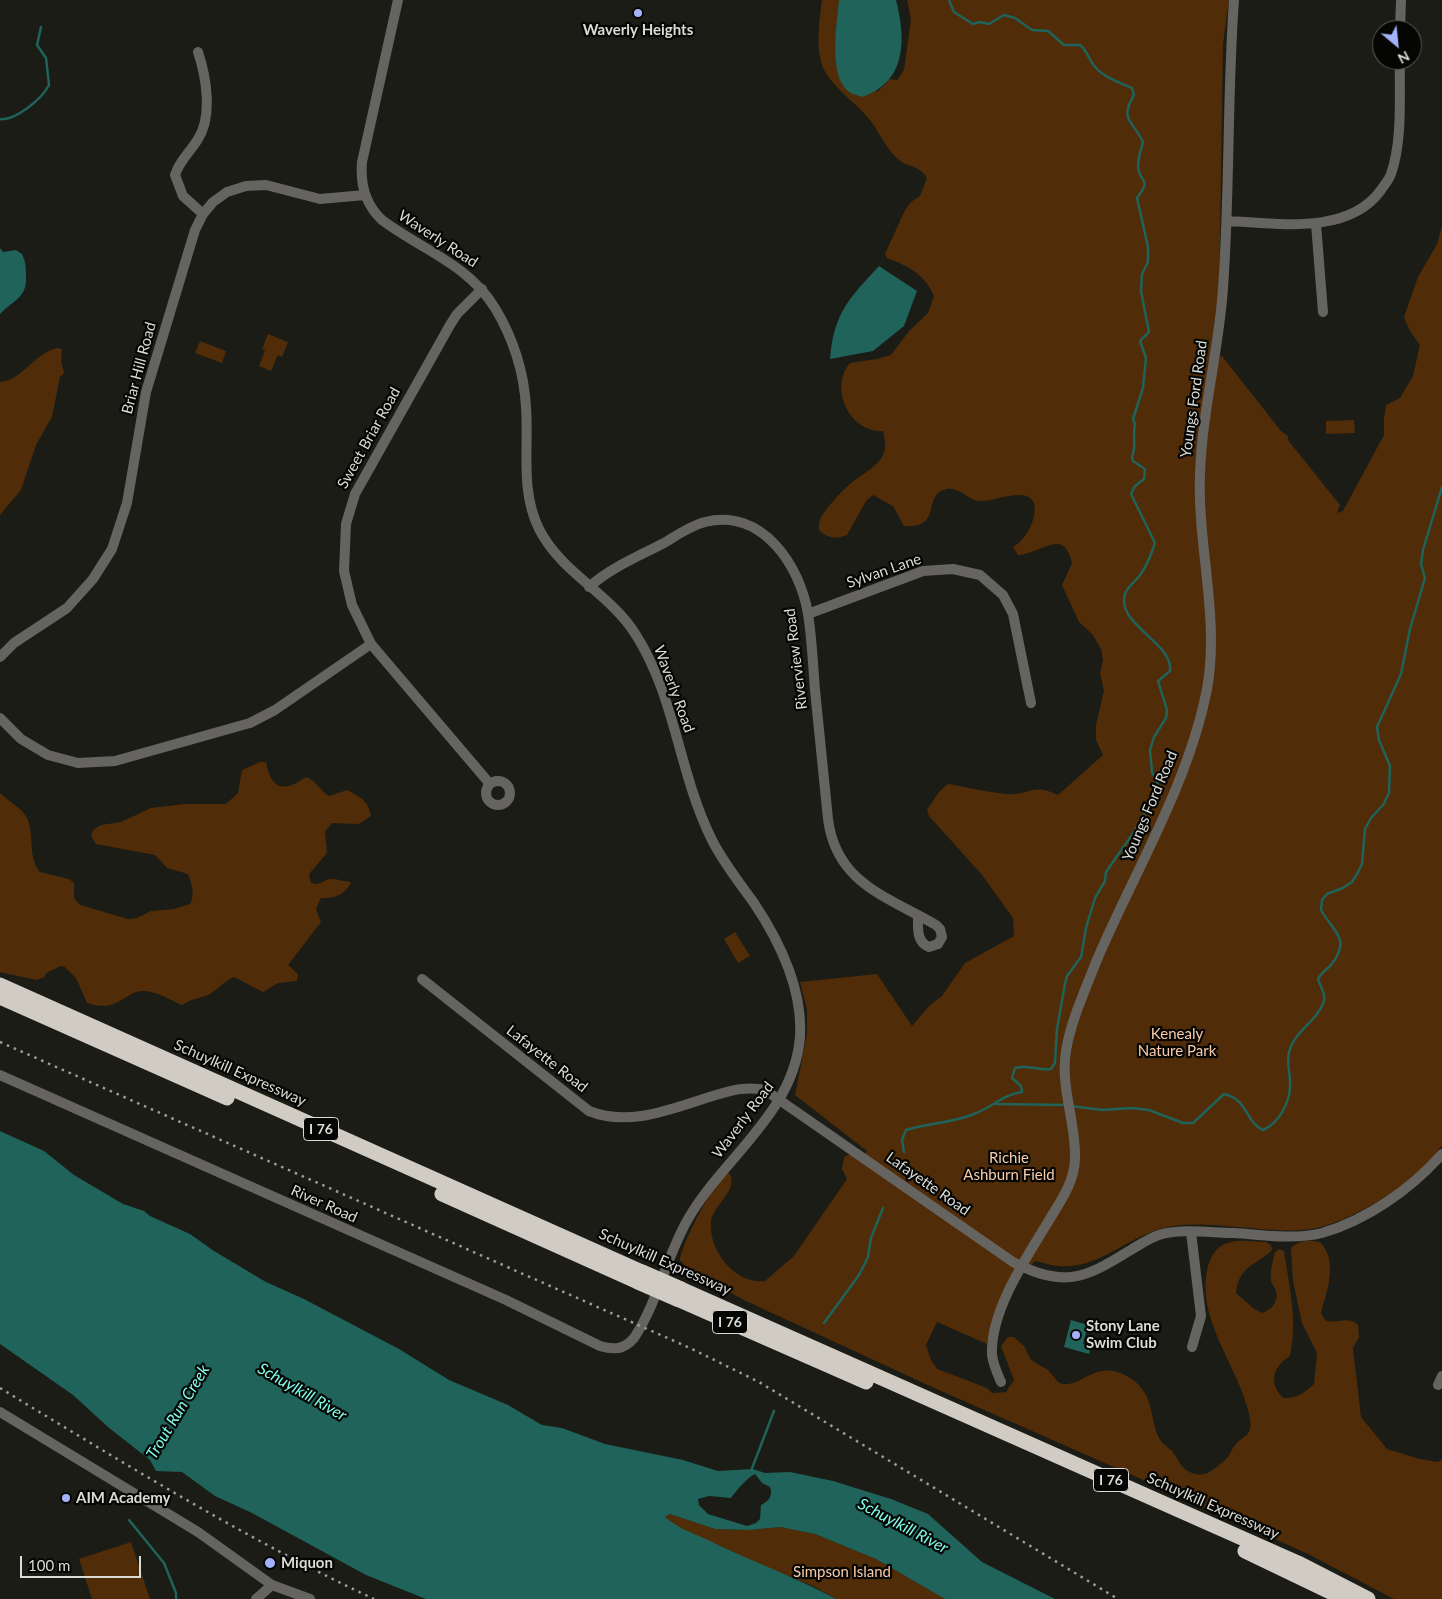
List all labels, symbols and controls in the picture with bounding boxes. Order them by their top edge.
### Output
marker: Waverly Heights [632,7,644,19]
north arrow [1372,20,1422,70]
place label: Waverly Heights [583,21,693,39]
text: N [1395,48,1413,68]
street label: Waverly Road [395,207,481,271]
street label: Briar Hill Road [118,320,160,416]
street label: Youngs Ford Road [1177,339,1211,459]
street label: Sweet Briar Road [334,384,404,492]
street label: Sylvan Lane [844,550,924,592]
street label: Riverview Road [781,607,811,711]
street label: Waverly Road [650,643,698,735]
street label: Youngs Ford Road [1119,748,1181,864]
street label: Lafayette Road [503,1022,591,1096]
park label: Kenealy Nature Park [1138,1025,1216,1060]
street label: Schuylkill Expressway [171,1036,309,1110]
street label: Waverly Road [708,1078,778,1162]
road number: I 76 [304,1118,338,1140]
street label: Lafayette Road [883,1148,973,1220]
park label: Richie Ashburn Field [963,1149,1055,1184]
street label: River Road [288,1181,360,1227]
street label: Schuylkill Expressway [596,1225,734,1299]
road number: I 76 [712,1310,748,1334]
place label: Stony Lane Swim Club [1086,1317,1160,1352]
marker: Stony Lane Swim Club [1070,1329,1082,1341]
water label: Schuylkill River [254,1359,350,1425]
water label: Trout Run Creek [142,1361,214,1463]
road number: I 76 [1094,1468,1128,1492]
street label: Schuylkill Expressway [1144,1469,1282,1543]
place label: AIM Academy [76,1489,171,1507]
marker: AIM Academy [60,1492,72,1504]
water label: Schuylkill River [855,1494,951,1558]
scale bar [22,1546,144,1578]
place label: Miquon [281,1554,333,1572]
text: 100 m [28,1556,70,1574]
marker: Miquon [263,1556,277,1570]
park label: Simpson Island [793,1563,891,1581]

